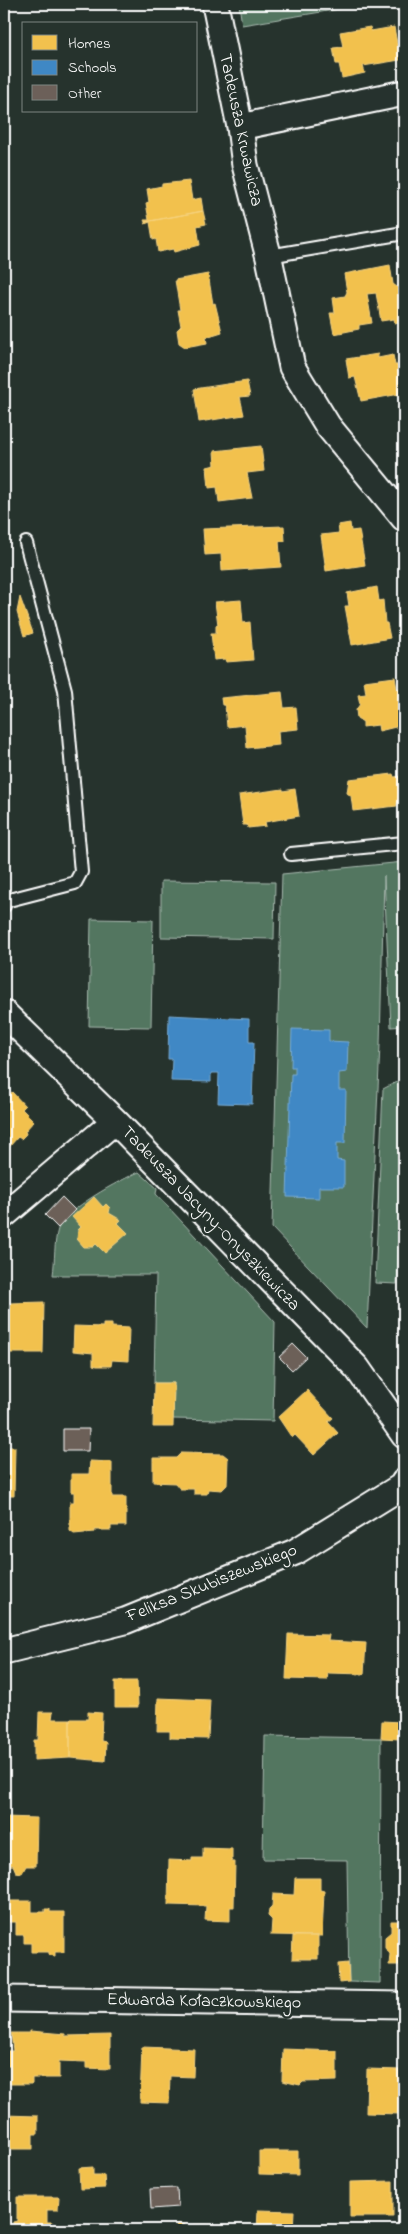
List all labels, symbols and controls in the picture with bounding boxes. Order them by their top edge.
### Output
legend [22,22,198,112]
text: Homes [68,33,111,55]
street label: Tadeusza Krwawicza [211,51,269,209]
text: Schools [68,57,117,79]
text: Other [68,83,102,105]
street label: Tadeusza Jacyny-Onyszkiewicza [114,1121,306,1317]
street label: Feliksa Skubiszewskiego [122,1538,302,1631]
street label: Edwarda Kołaczkowskiego [107,1987,301,2018]

